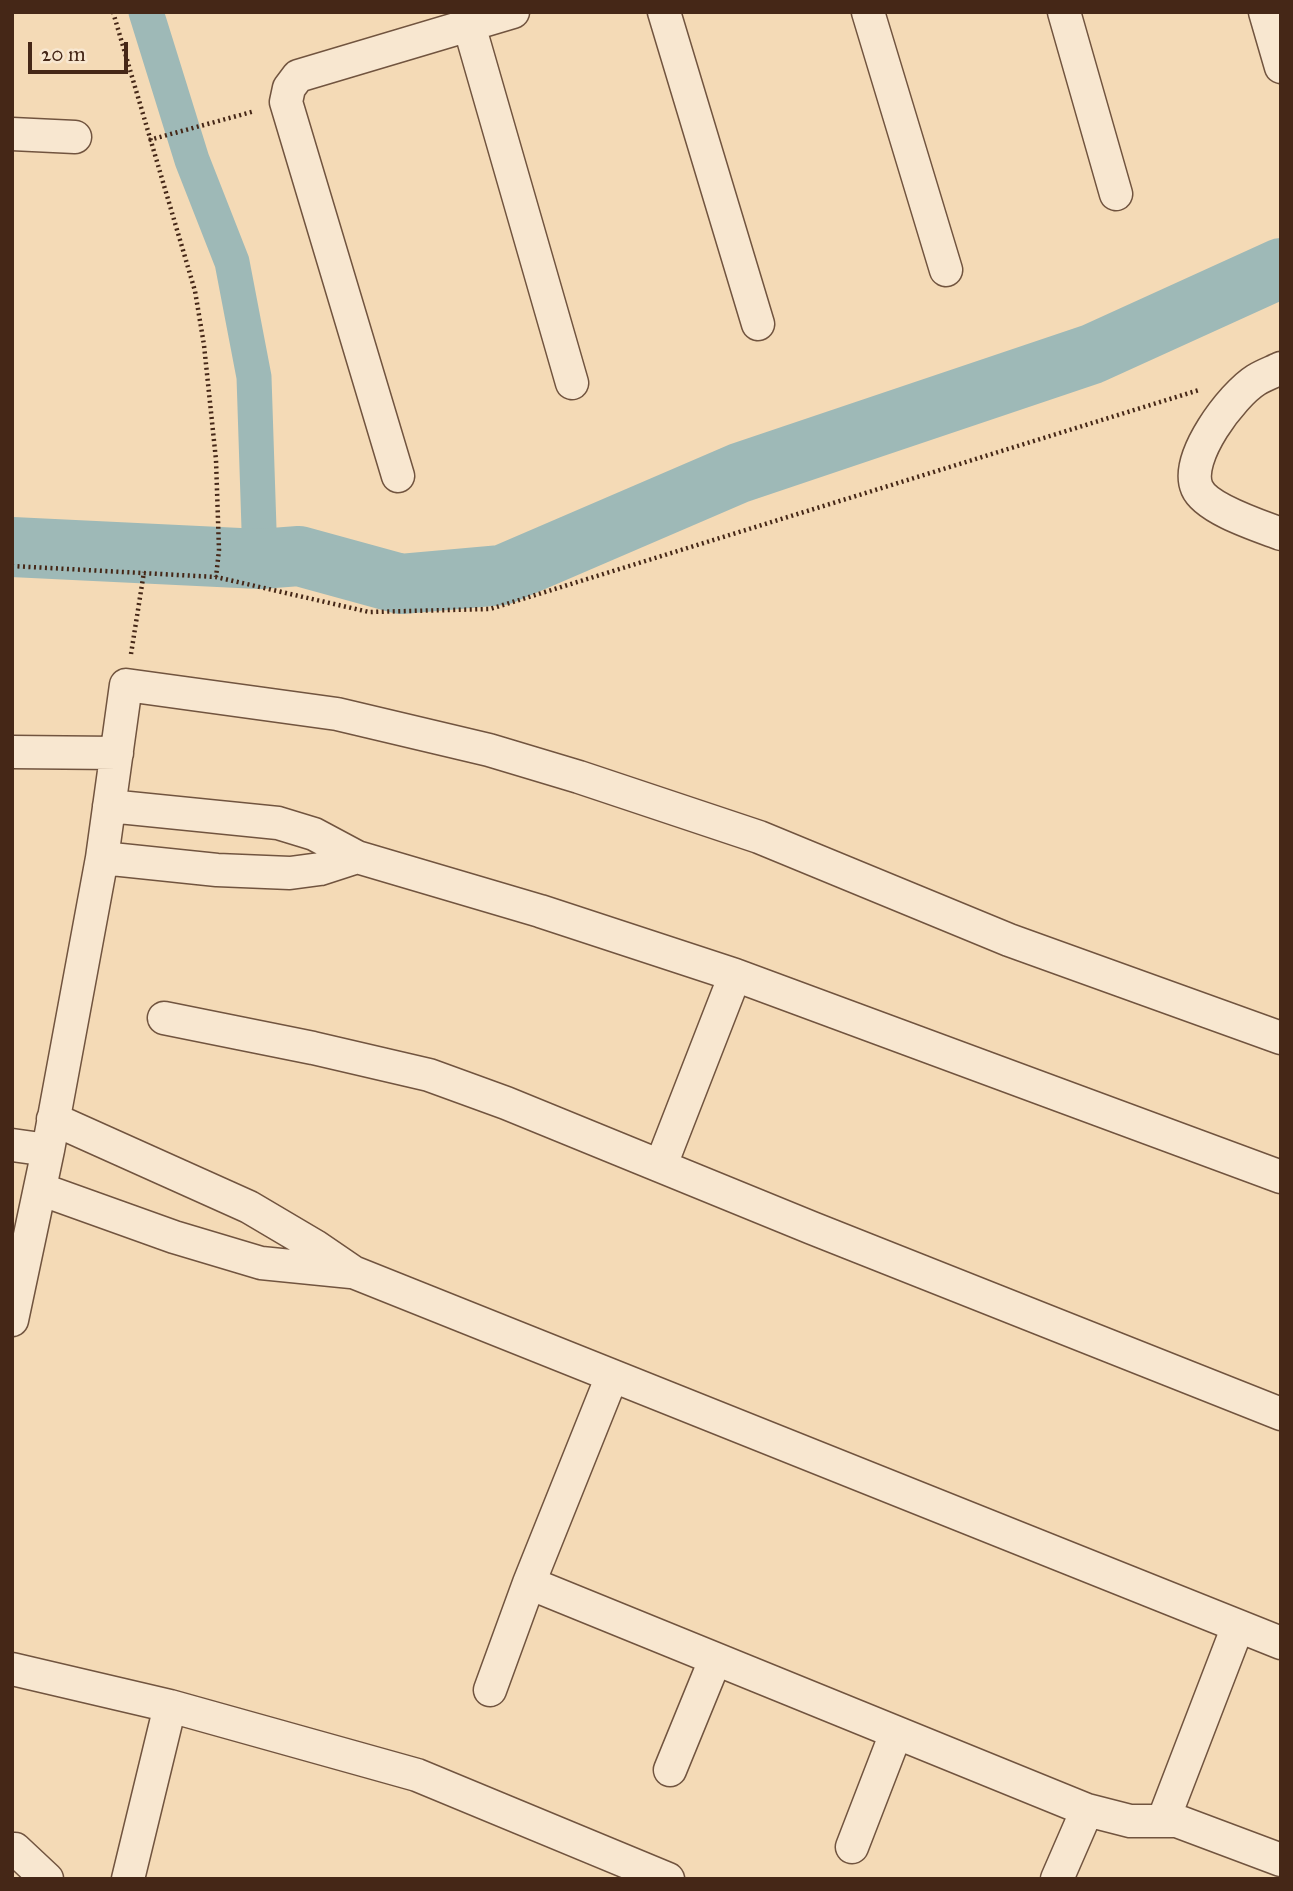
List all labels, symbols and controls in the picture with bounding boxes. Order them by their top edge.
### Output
scale bar [32,28,131,72]
text: 20 m [41,41,86,67]

